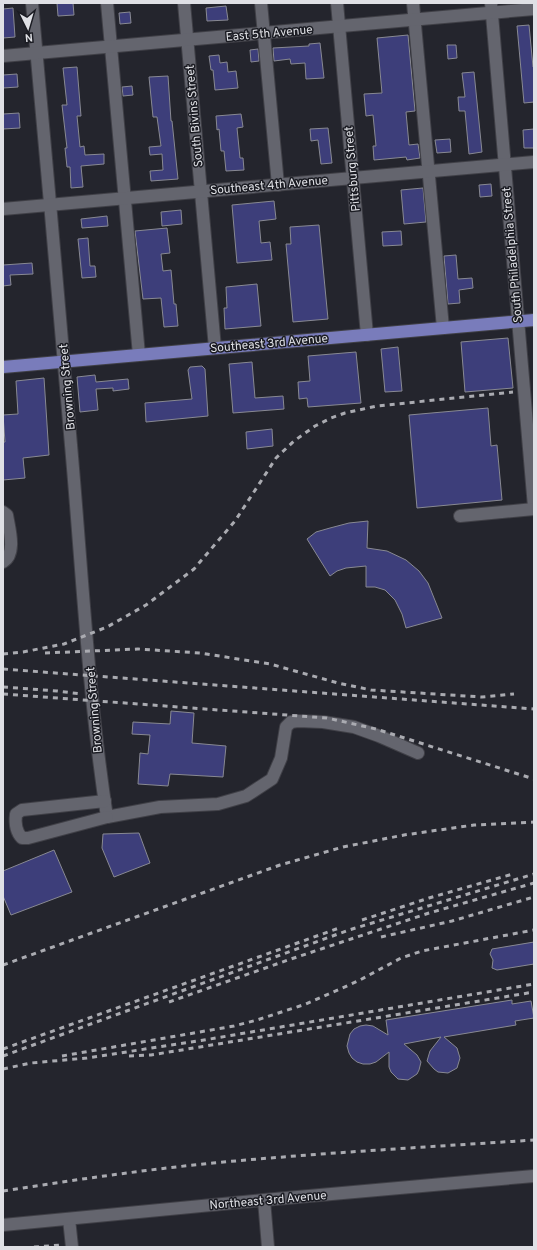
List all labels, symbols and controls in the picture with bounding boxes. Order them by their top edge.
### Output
north arrow [8,8,48,48]
street label: East 5th Avenue [225,22,313,46]
text: N [24,30,33,44]
street label: South Bivins Street [183,64,207,168]
street label: Pittsburg Street [341,126,365,212]
street label: Southeast 4th Avenue [210,173,329,199]
street label: South Philadelphia Street [499,186,527,324]
street label: Southeast 3rd Avenue [210,331,329,357]
street label: Browning Street [56,343,80,431]
street label: Browning Street [83,666,107,754]
street label: Northeast 3rd Avenue [209,1188,327,1214]

